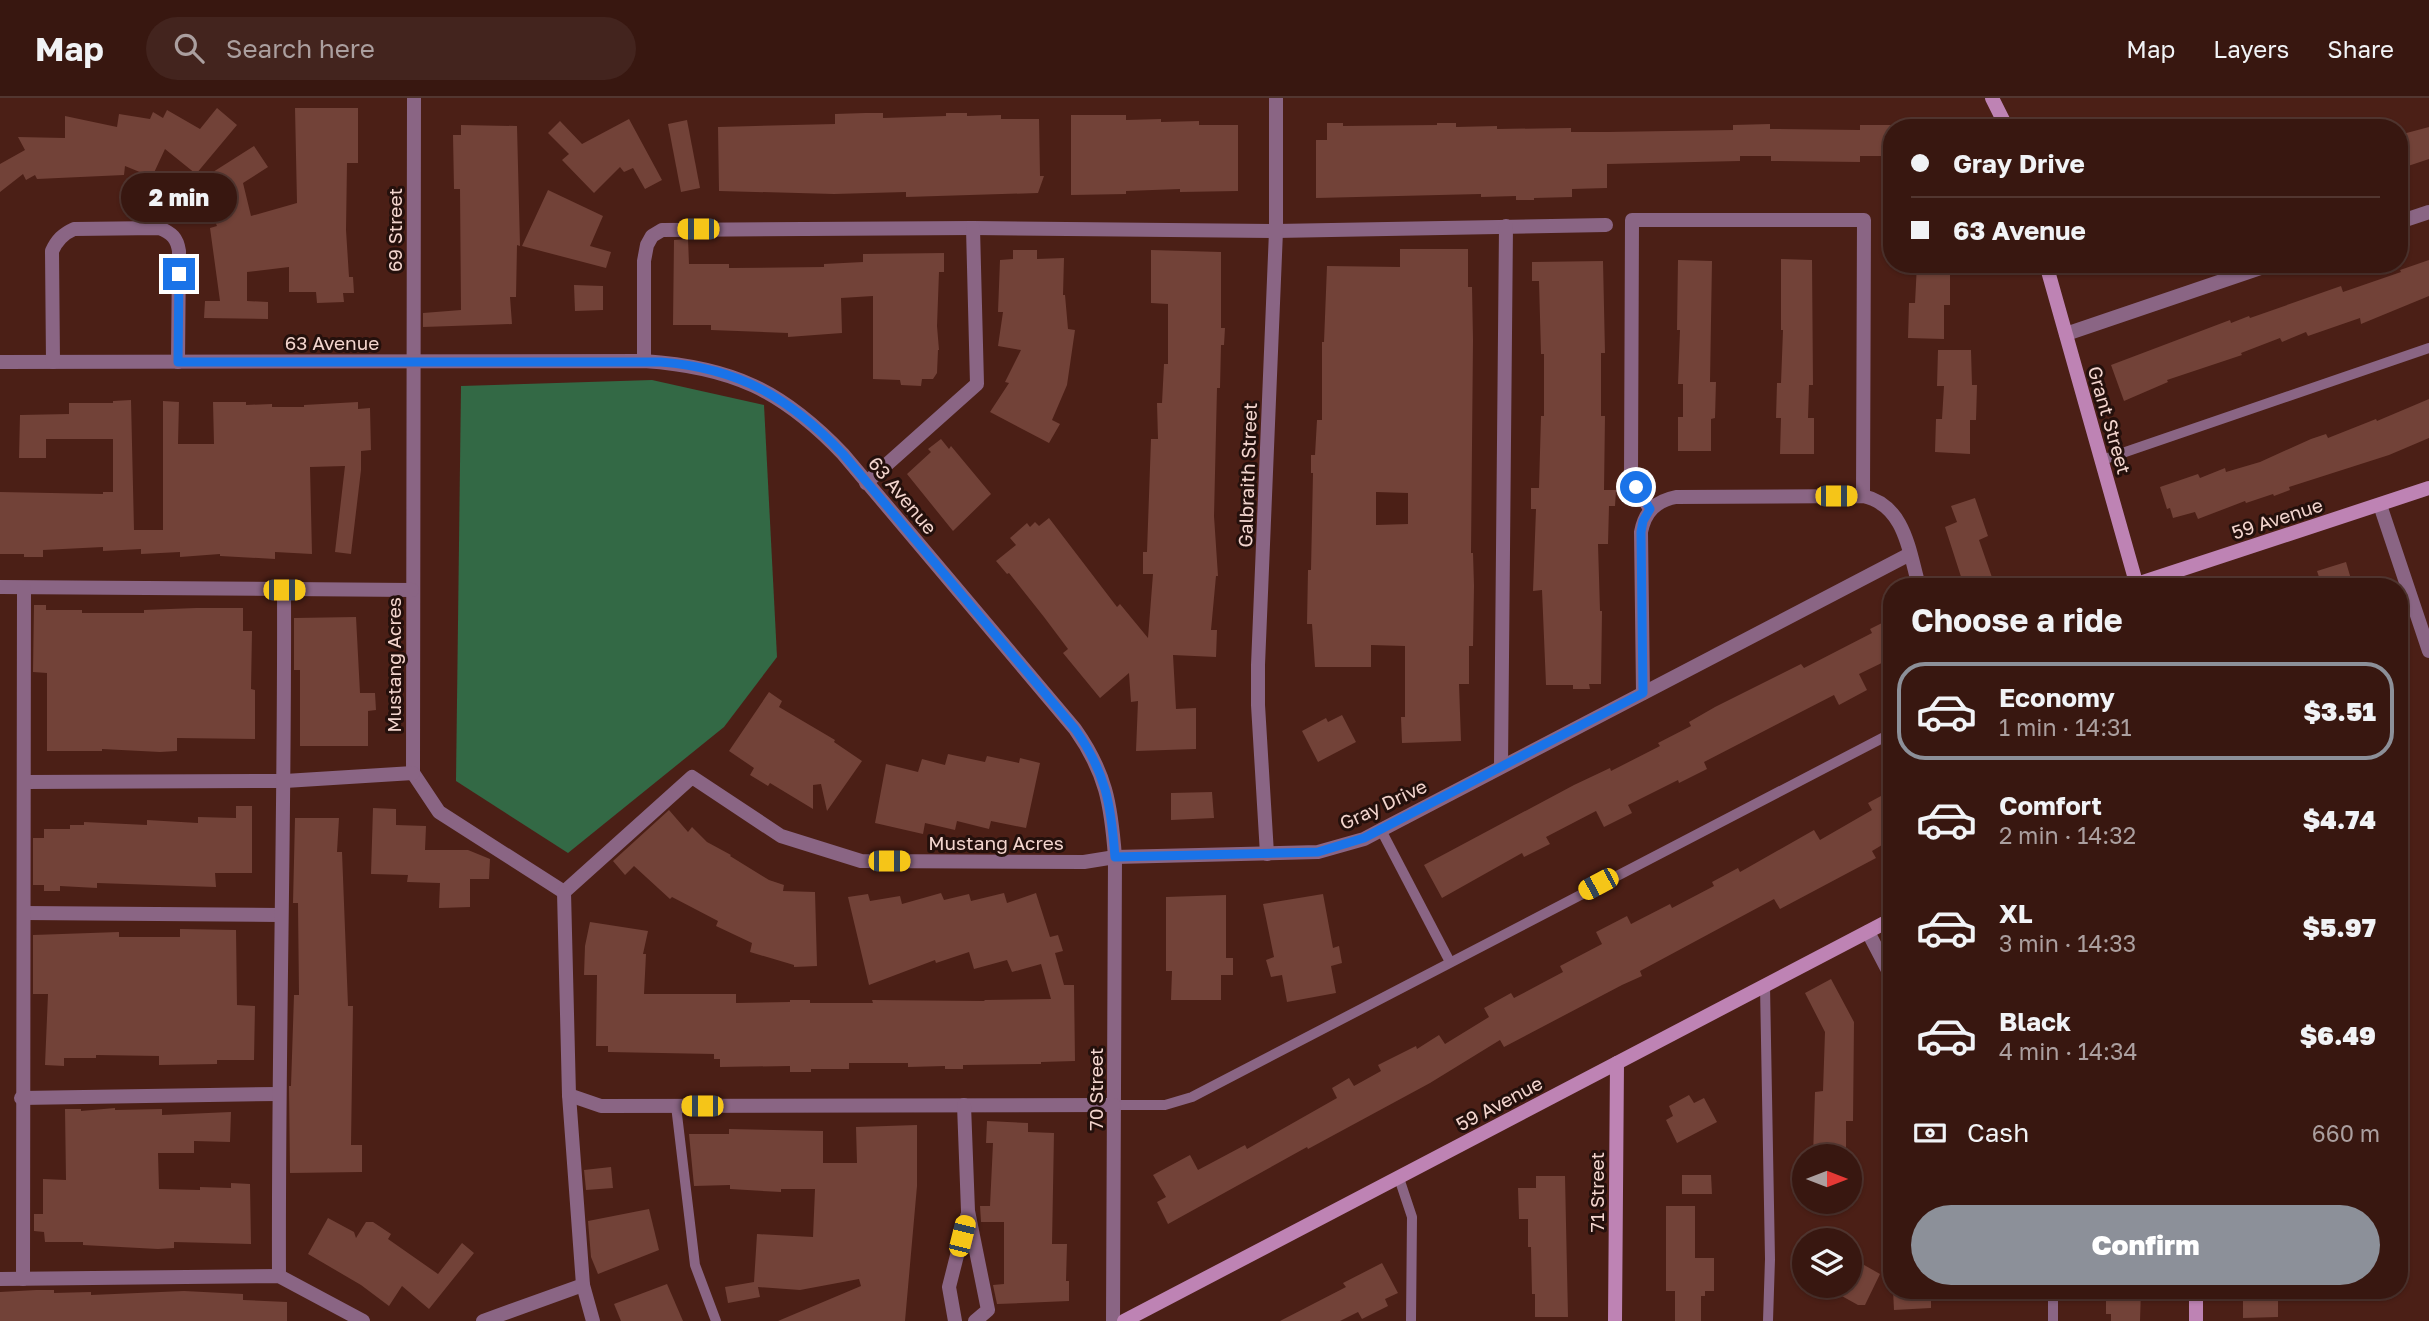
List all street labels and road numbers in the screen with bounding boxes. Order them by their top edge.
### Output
street label: 69 Street [383,188,406,272]
street label: 63 Avenue [285,331,379,354]
street label: Grant Street [2084,363,2136,477]
street label: Galbraith Street [1233,402,1261,548]
street label: 63 Avenue [864,451,942,539]
street label: 59 Avenue [2229,492,2325,544]
street label: Mustang Acres [382,597,405,733]
street label: Gray Drive [1336,774,1430,834]
street label: Mustang Acres [928,831,1064,854]
street label: 70 Street [1084,1048,1107,1130]
street label: 59 Avenue [1452,1071,1546,1135]
street label: 71 Street [1585,1152,1608,1232]

